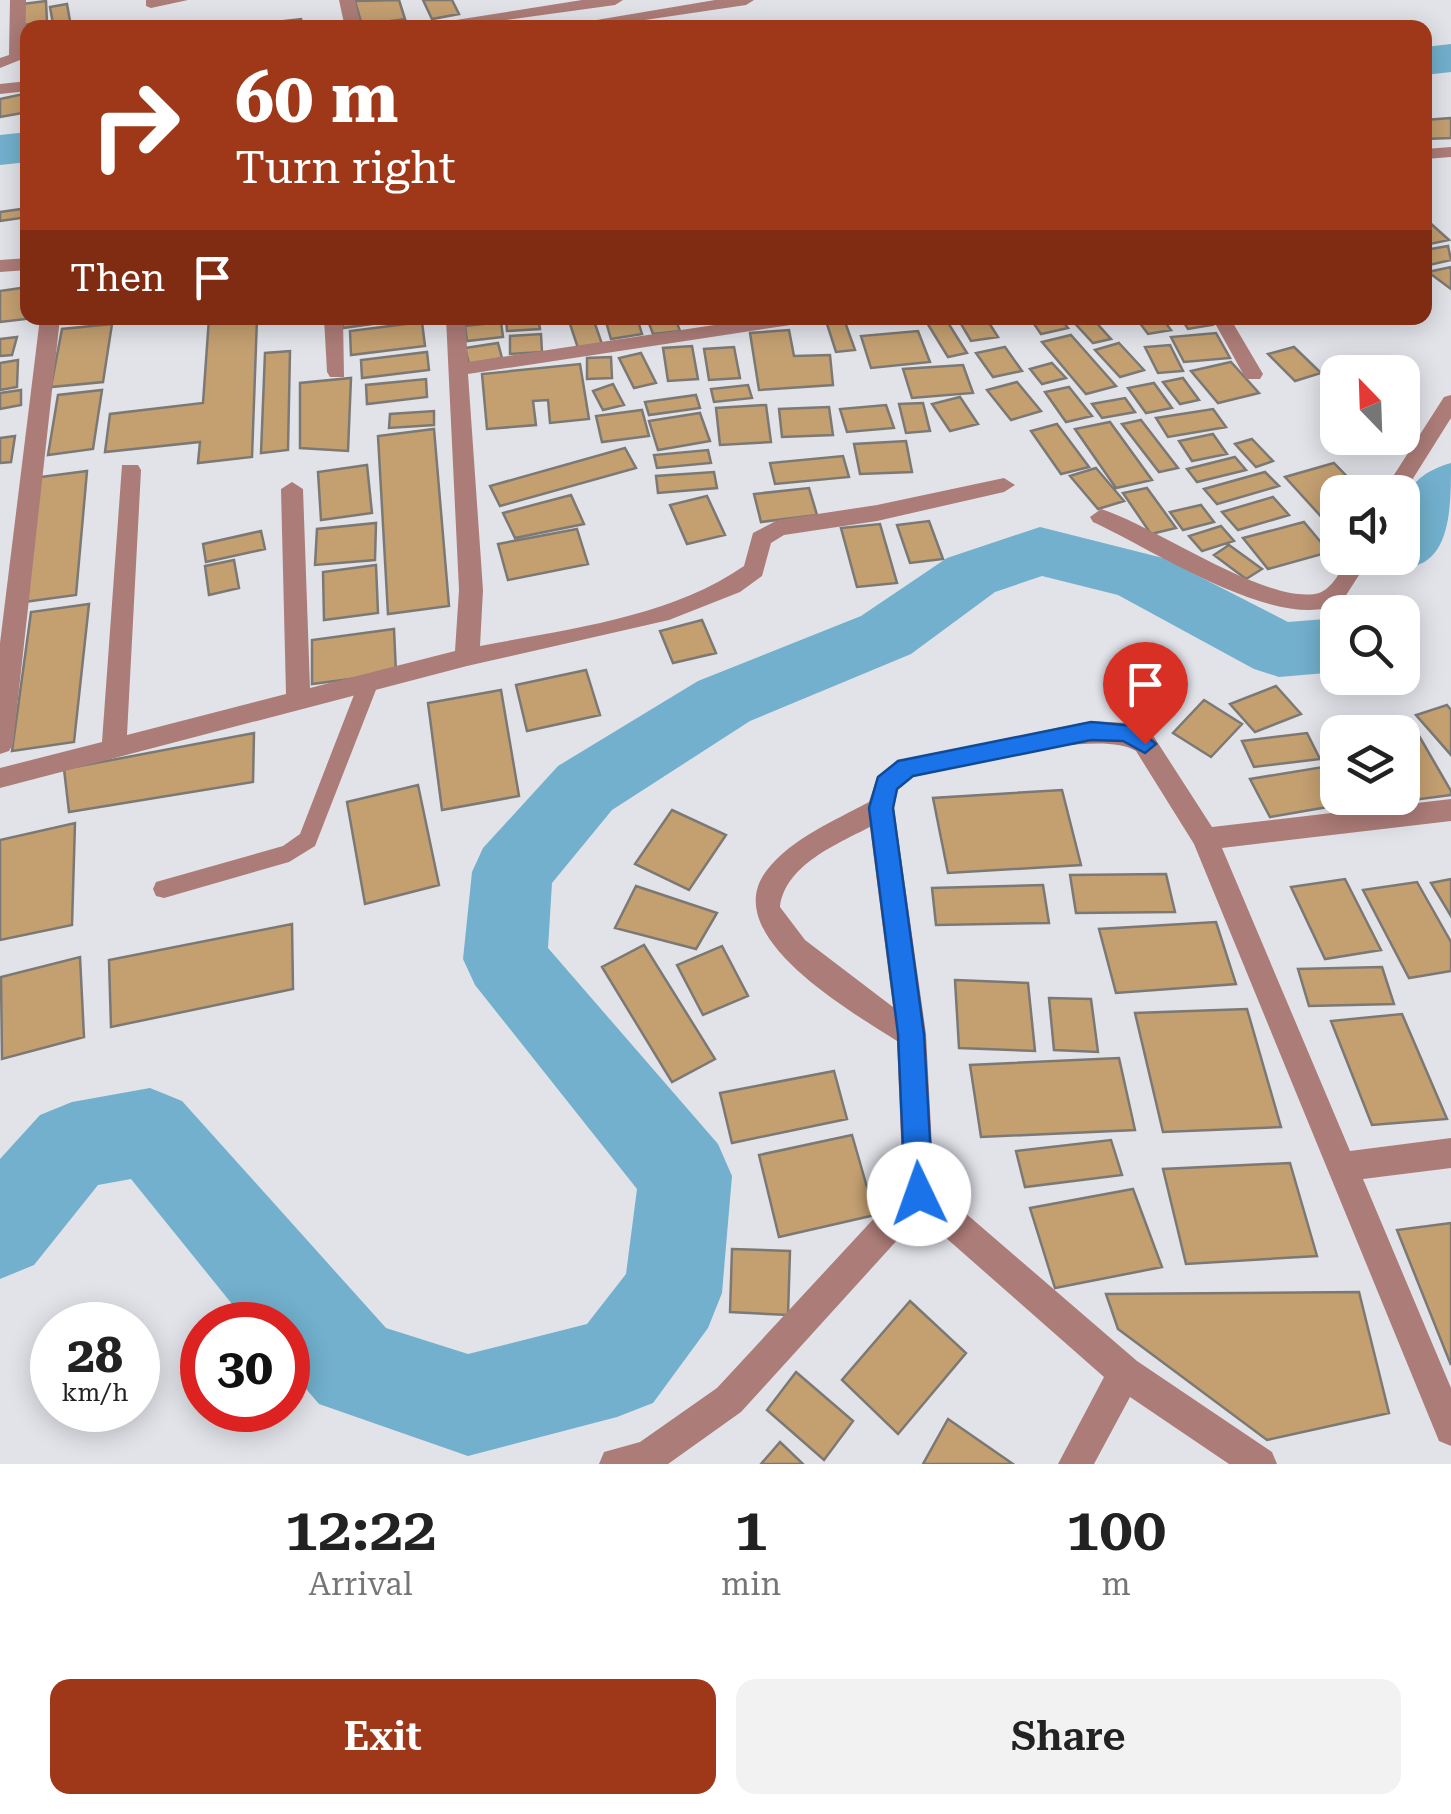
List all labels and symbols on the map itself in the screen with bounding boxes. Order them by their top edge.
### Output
north arrow [1320,355,1420,455]
pin [1103,642,1188,745]
position arrow [867,1142,971,1246]
speed limit sign: 30 [180,1302,310,1432]

